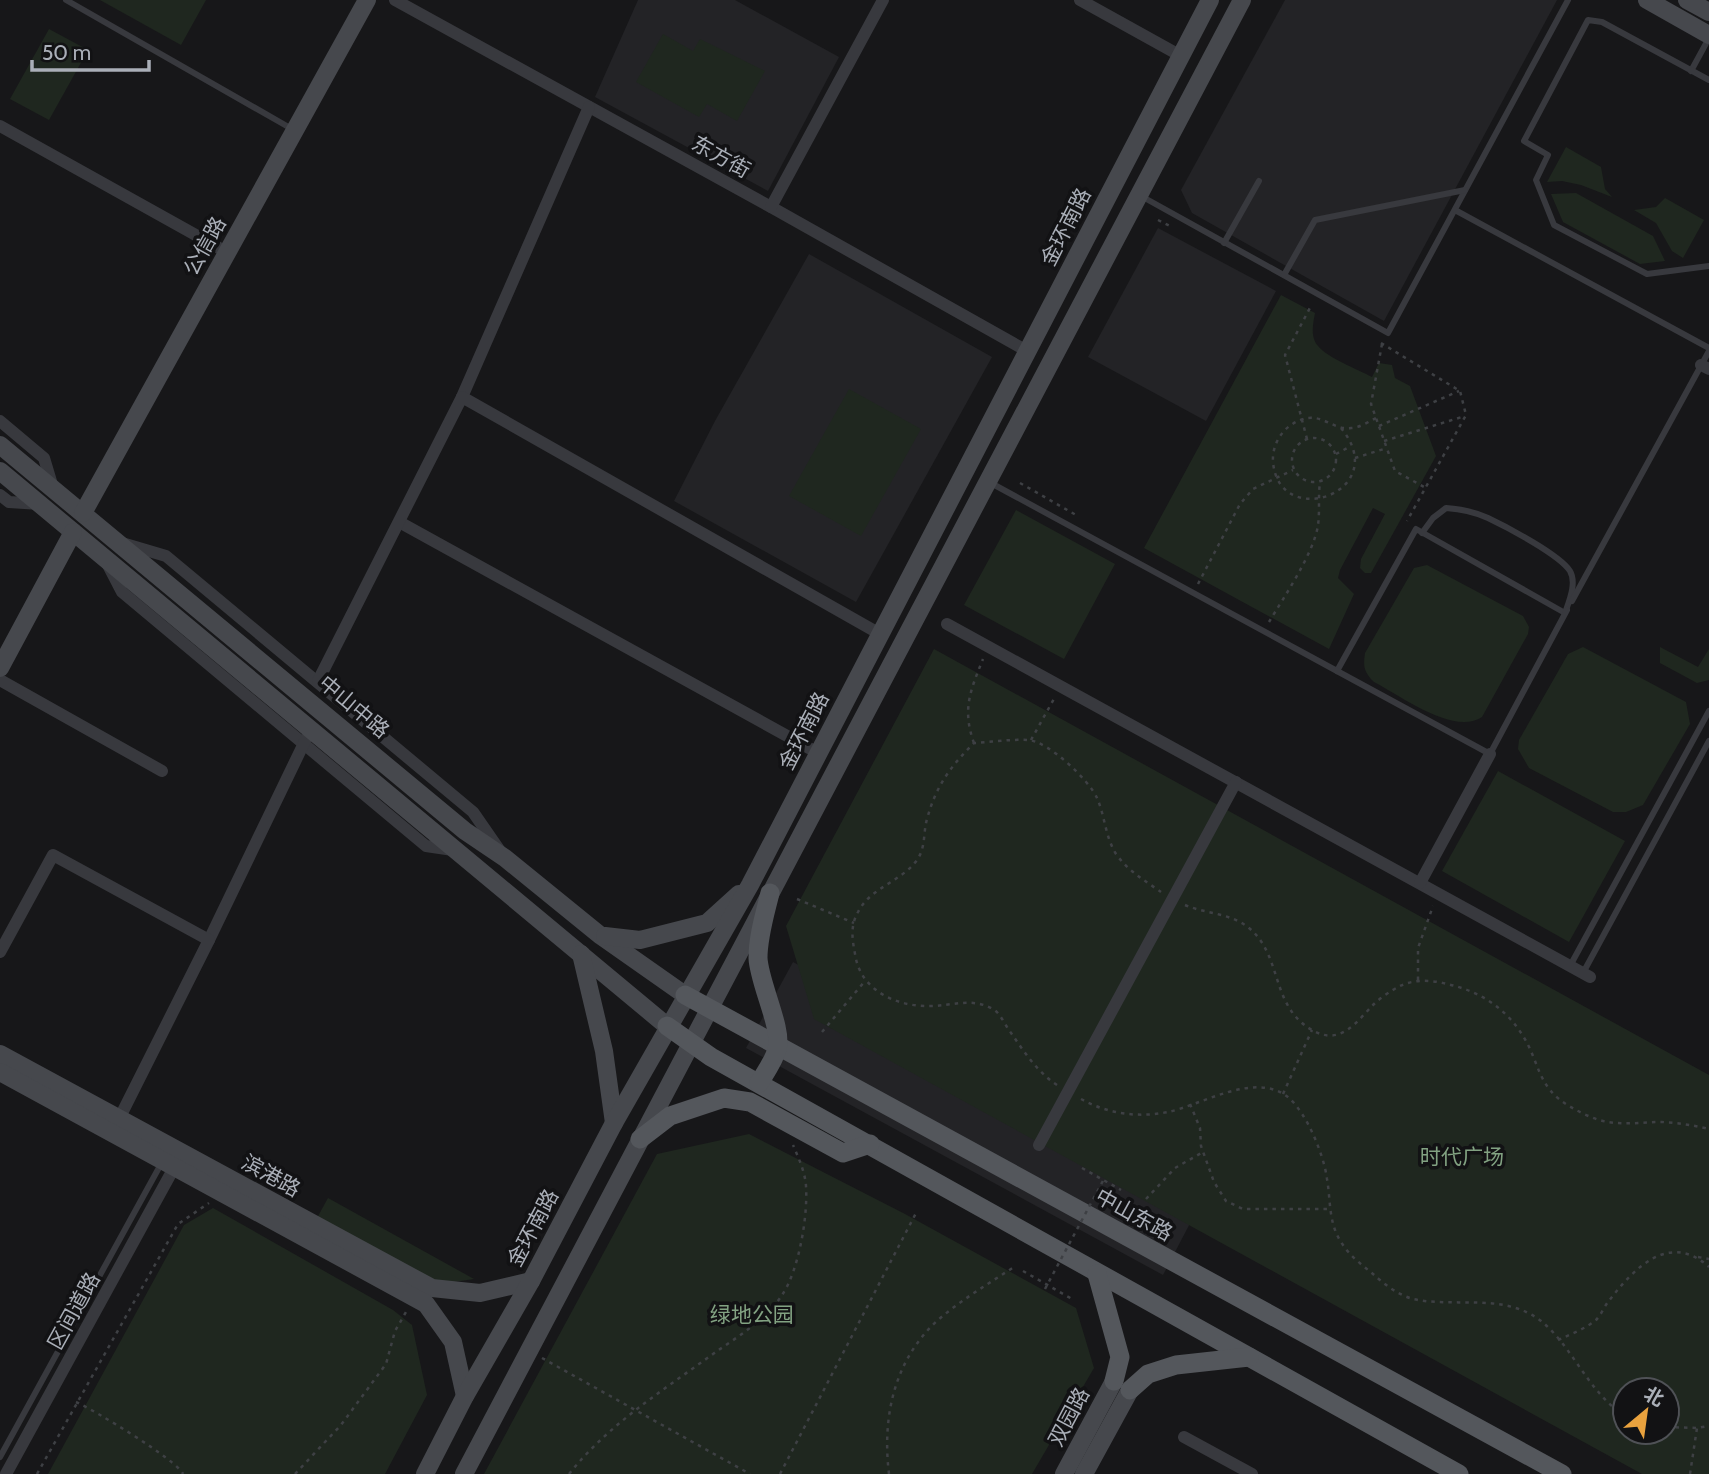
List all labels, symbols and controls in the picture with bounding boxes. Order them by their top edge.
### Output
scale bar [32,28,149,72]
text: 50 m [42,40,91,65]
street label: 东方街 [688,130,755,183]
street label: 金环南路 [1035,184,1096,270]
street label: 公信路 [178,212,231,279]
street label: 中山中路 [314,670,395,743]
street label: 金环南路 [773,688,834,774]
park label: 时代广场 [1420,1144,1504,1169]
street label: 滨港路 [238,1149,305,1202]
street label: 中山东路 [1091,1183,1177,1246]
street label: 金环南路 [502,1185,563,1271]
street label: 区间道路 [42,1268,105,1354]
park label: 绿地公园 [710,1302,794,1327]
north arrow [1611,1376,1681,1446]
text: 北 [1640,1382,1668,1411]
street label: 双园路 [1043,1383,1094,1450]

